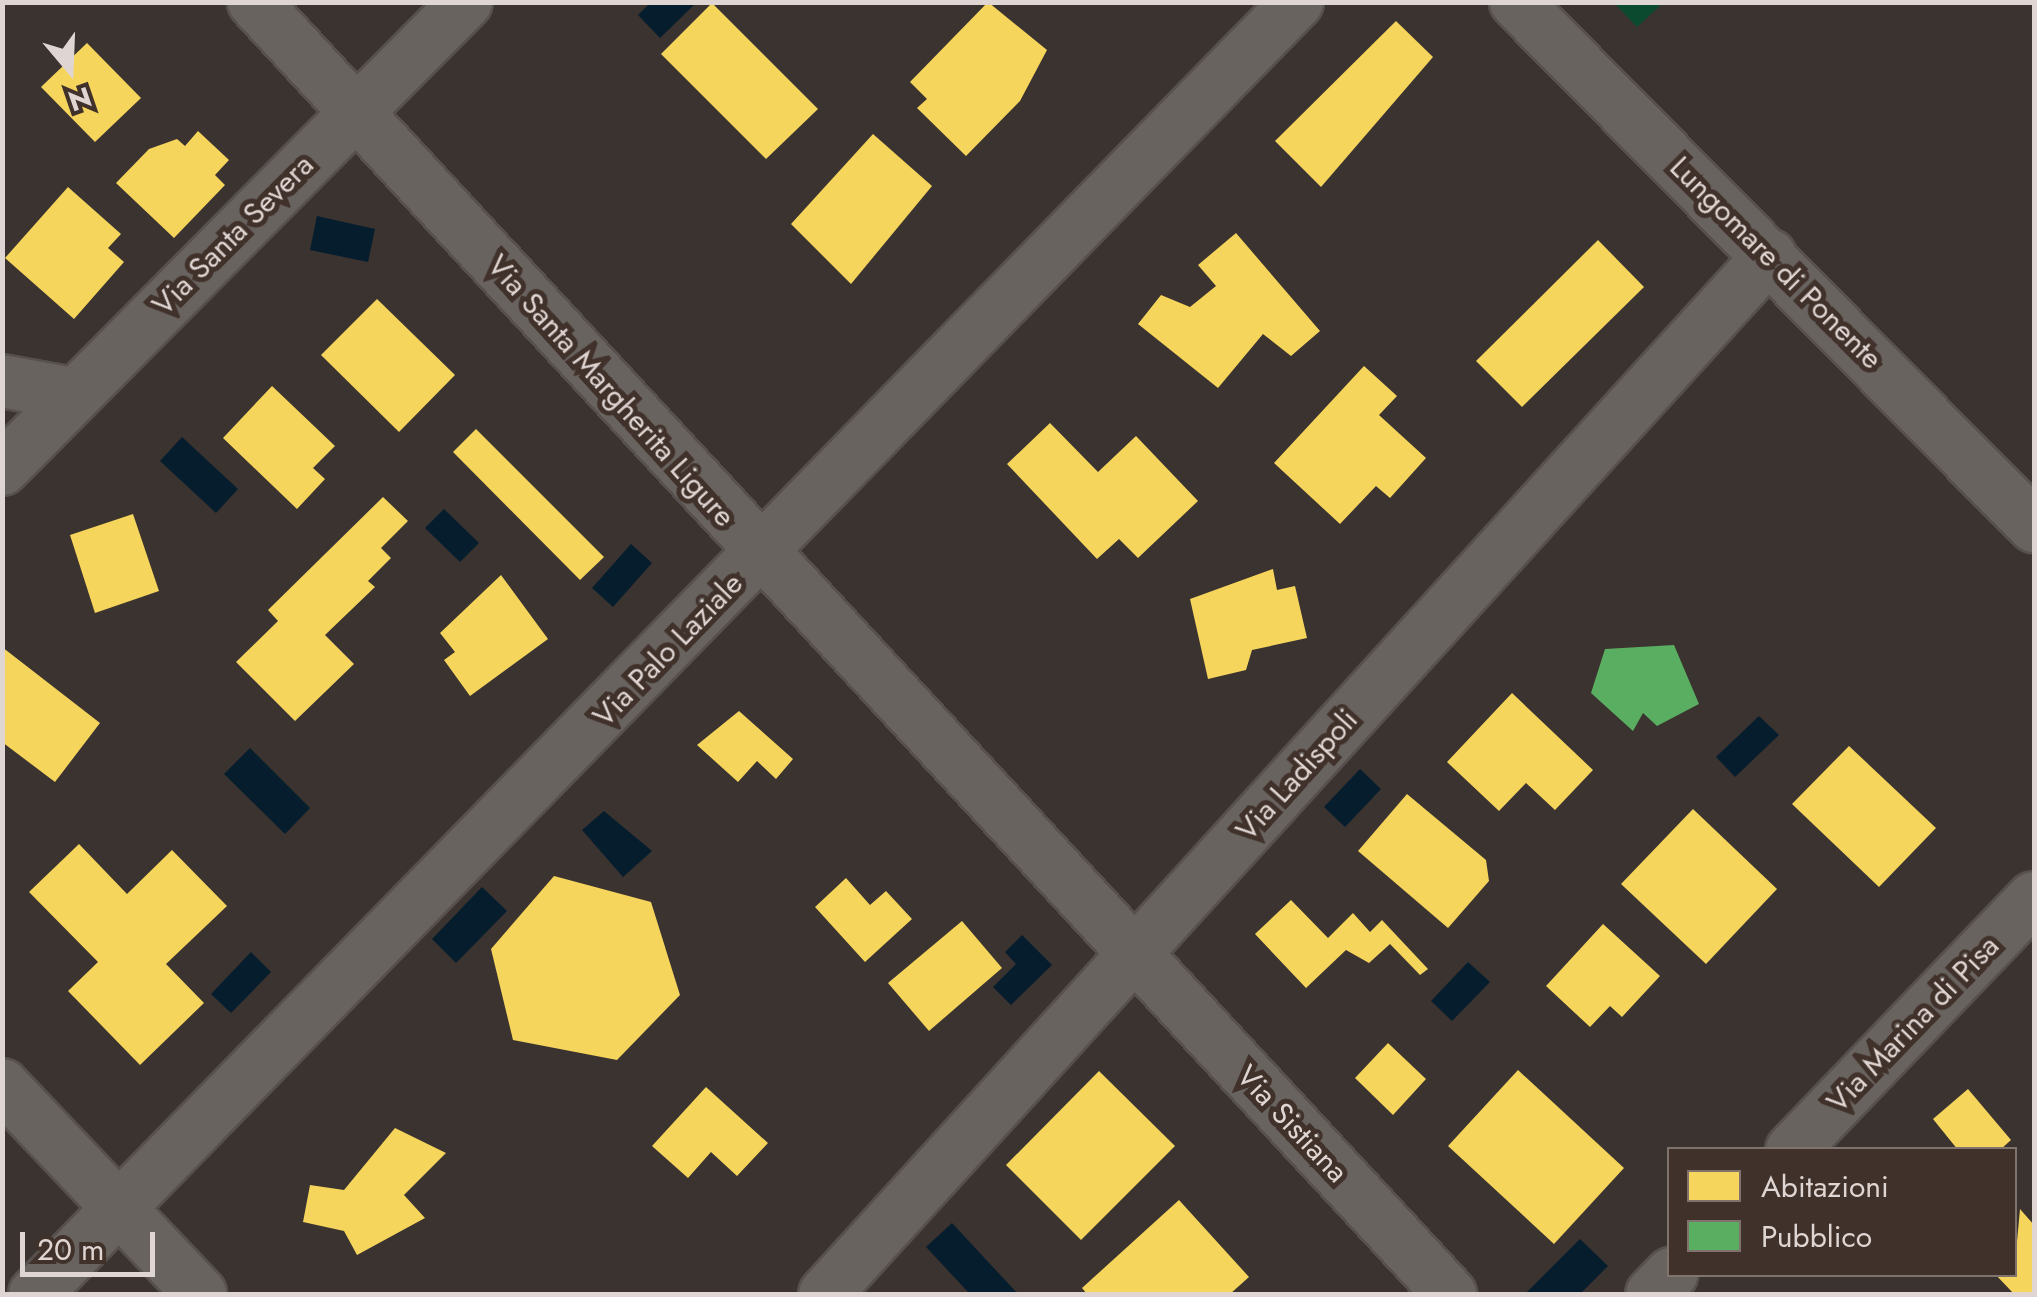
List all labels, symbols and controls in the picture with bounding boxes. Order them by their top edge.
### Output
north arrow [20,20,120,120]
text: N [63,76,97,122]
street label: Via Santa Severa [145,147,321,323]
street label: Lungomare di Ponente [1662,149,1890,377]
street label: Via Santa Margherita Ligure [479,248,743,534]
street label: Via Palo Laziale [586,566,750,734]
street label: Via Ladispoli [1229,702,1365,848]
street label: Via Marina di Pisa [1820,928,2006,1120]
street label: Via Sistiana [1229,1058,1355,1190]
legend [1667,1147,2017,1277]
text: Abitazioni [1761,1165,1889,1208]
scale bar [25,1212,160,1274]
text: Pubblico [1761,1215,1872,1258]
text: 20 m [37,1228,104,1271]

